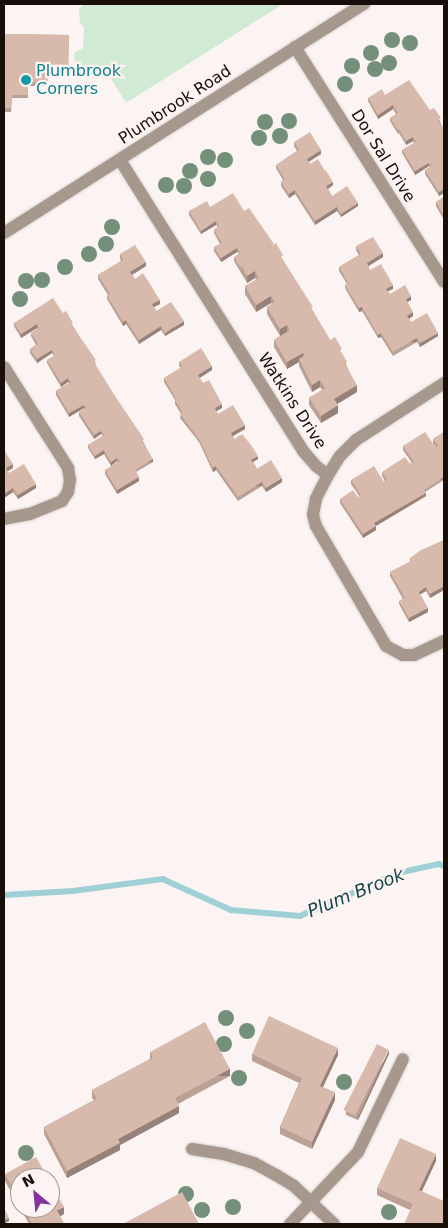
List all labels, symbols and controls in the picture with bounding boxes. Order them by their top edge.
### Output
place label: Plumbrook Corners [36,61,121,99]
street label: Plumbrook Road [115,61,235,149]
marker: Plumbrook Corners [20,74,32,86]
street label: Dor Sal Drive [347,106,419,206]
street label: Watkins Drive [254,349,330,453]
water label: Plum Brook [304,864,408,922]
north arrow [10,1168,60,1218]
text: N [19,1171,37,1190]

